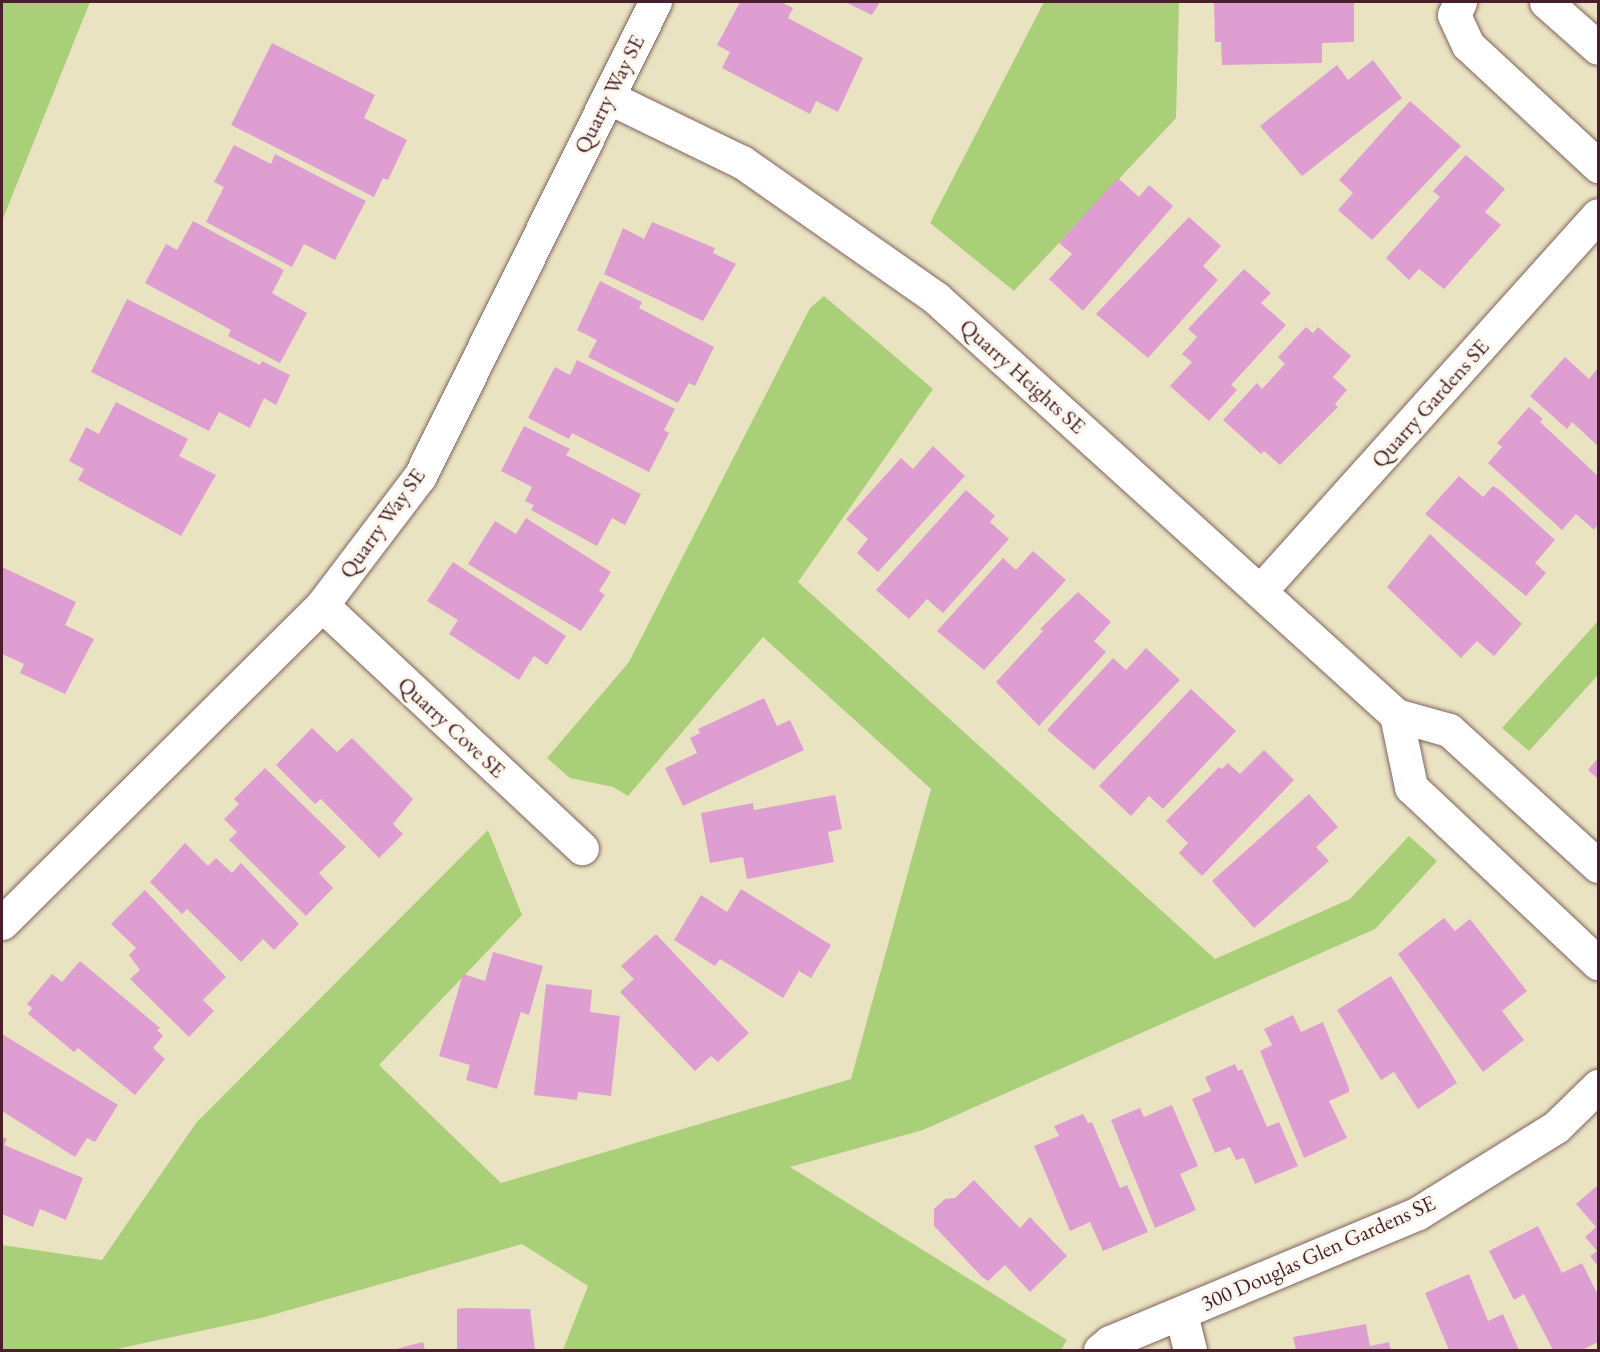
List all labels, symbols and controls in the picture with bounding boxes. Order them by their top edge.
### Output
street label: Quarry Way SE [568,31,650,157]
street label: Quarry Heights SE [955,313,1091,439]
street label: Quarry Gardens SE [1365,333,1495,473]
street label: Quarry Way SE [333,463,431,583]
street label: Quarry Cove SE [393,671,511,783]
street label: 300 Douglas Glen Gardens SE [1197,1189,1439,1317]

